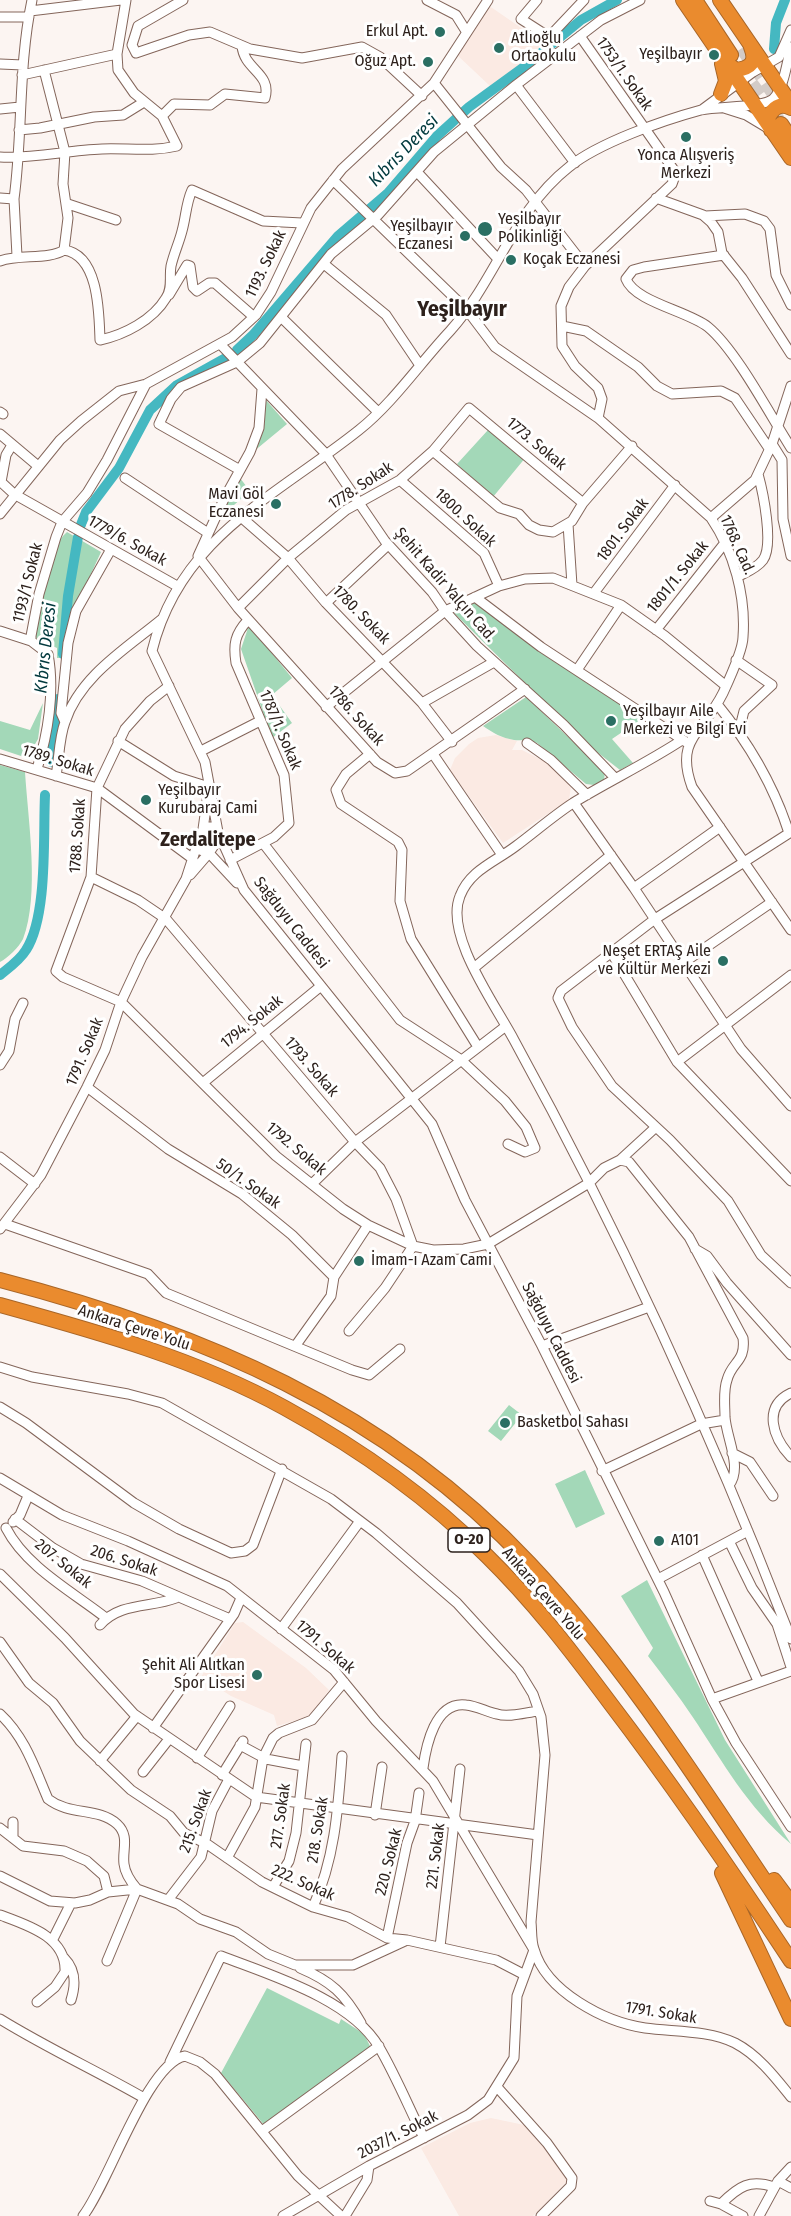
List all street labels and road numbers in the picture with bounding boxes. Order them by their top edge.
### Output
street label: 1753/1. Sokak [592,34,656,114]
street label: 1193. Sokak [241,227,291,301]
street label: 1773. Sokak [502,413,570,475]
street label: 1778. Sokak [325,458,397,514]
street label: 1800. Sokak [430,485,500,551]
street label: 1801. Sokak [593,495,653,565]
street label: 1779/6. Sokak [84,511,170,571]
street label: 1768. Cad. [715,512,759,578]
street label: Şehit Kadir Yalçın Cad. [390,524,500,646]
street label: 1801/1. Sokak [643,537,713,617]
street label: 1193/1 Sokak [9,541,47,625]
street label: 1780. Sokak [328,581,394,649]
street label: 1786. Sokak [324,682,388,750]
street label: 1787/1. Sokak [255,687,305,773]
street label: 1789. Sokak [20,741,96,781]
street label: 1788. Sokak [66,798,90,874]
street label: Sağduyu Caddesi [249,873,333,973]
street label: 1794. Sokak [217,991,287,1053]
street label: 1791. Sokak [62,1015,108,1089]
street label: 1793. Sokak [280,1033,342,1101]
street label: 1792. Sokak [262,1118,330,1180]
street label: 50/1. Sokak [212,1155,284,1213]
street label: Sağduyu Caddesi [517,1279,585,1387]
street label: Ankara Çevre Yolu [76,1301,192,1355]
road number: O-20 [448,1528,490,1552]
street label: 207. Sokak [31,1535,95,1593]
street label: 206. Sokak [88,1541,160,1581]
street label: Ankara Çevre Yolu [498,1544,588,1644]
street label: 1791. Sokak [291,1616,359,1678]
street label: 217. Sokak [267,1782,295,1850]
street label: 215. Sokak [176,1787,216,1855]
street label: 218. Sokak [303,1795,333,1865]
street label: 221. Sokak [422,1822,450,1890]
street label: 220. Sokak [371,1826,407,1898]
street label: 222. Sokak [268,1861,338,1905]
street label: 1791. Sokak [624,1998,698,2028]
street label: 2037/1. Sokak [355,2107,441,2163]

